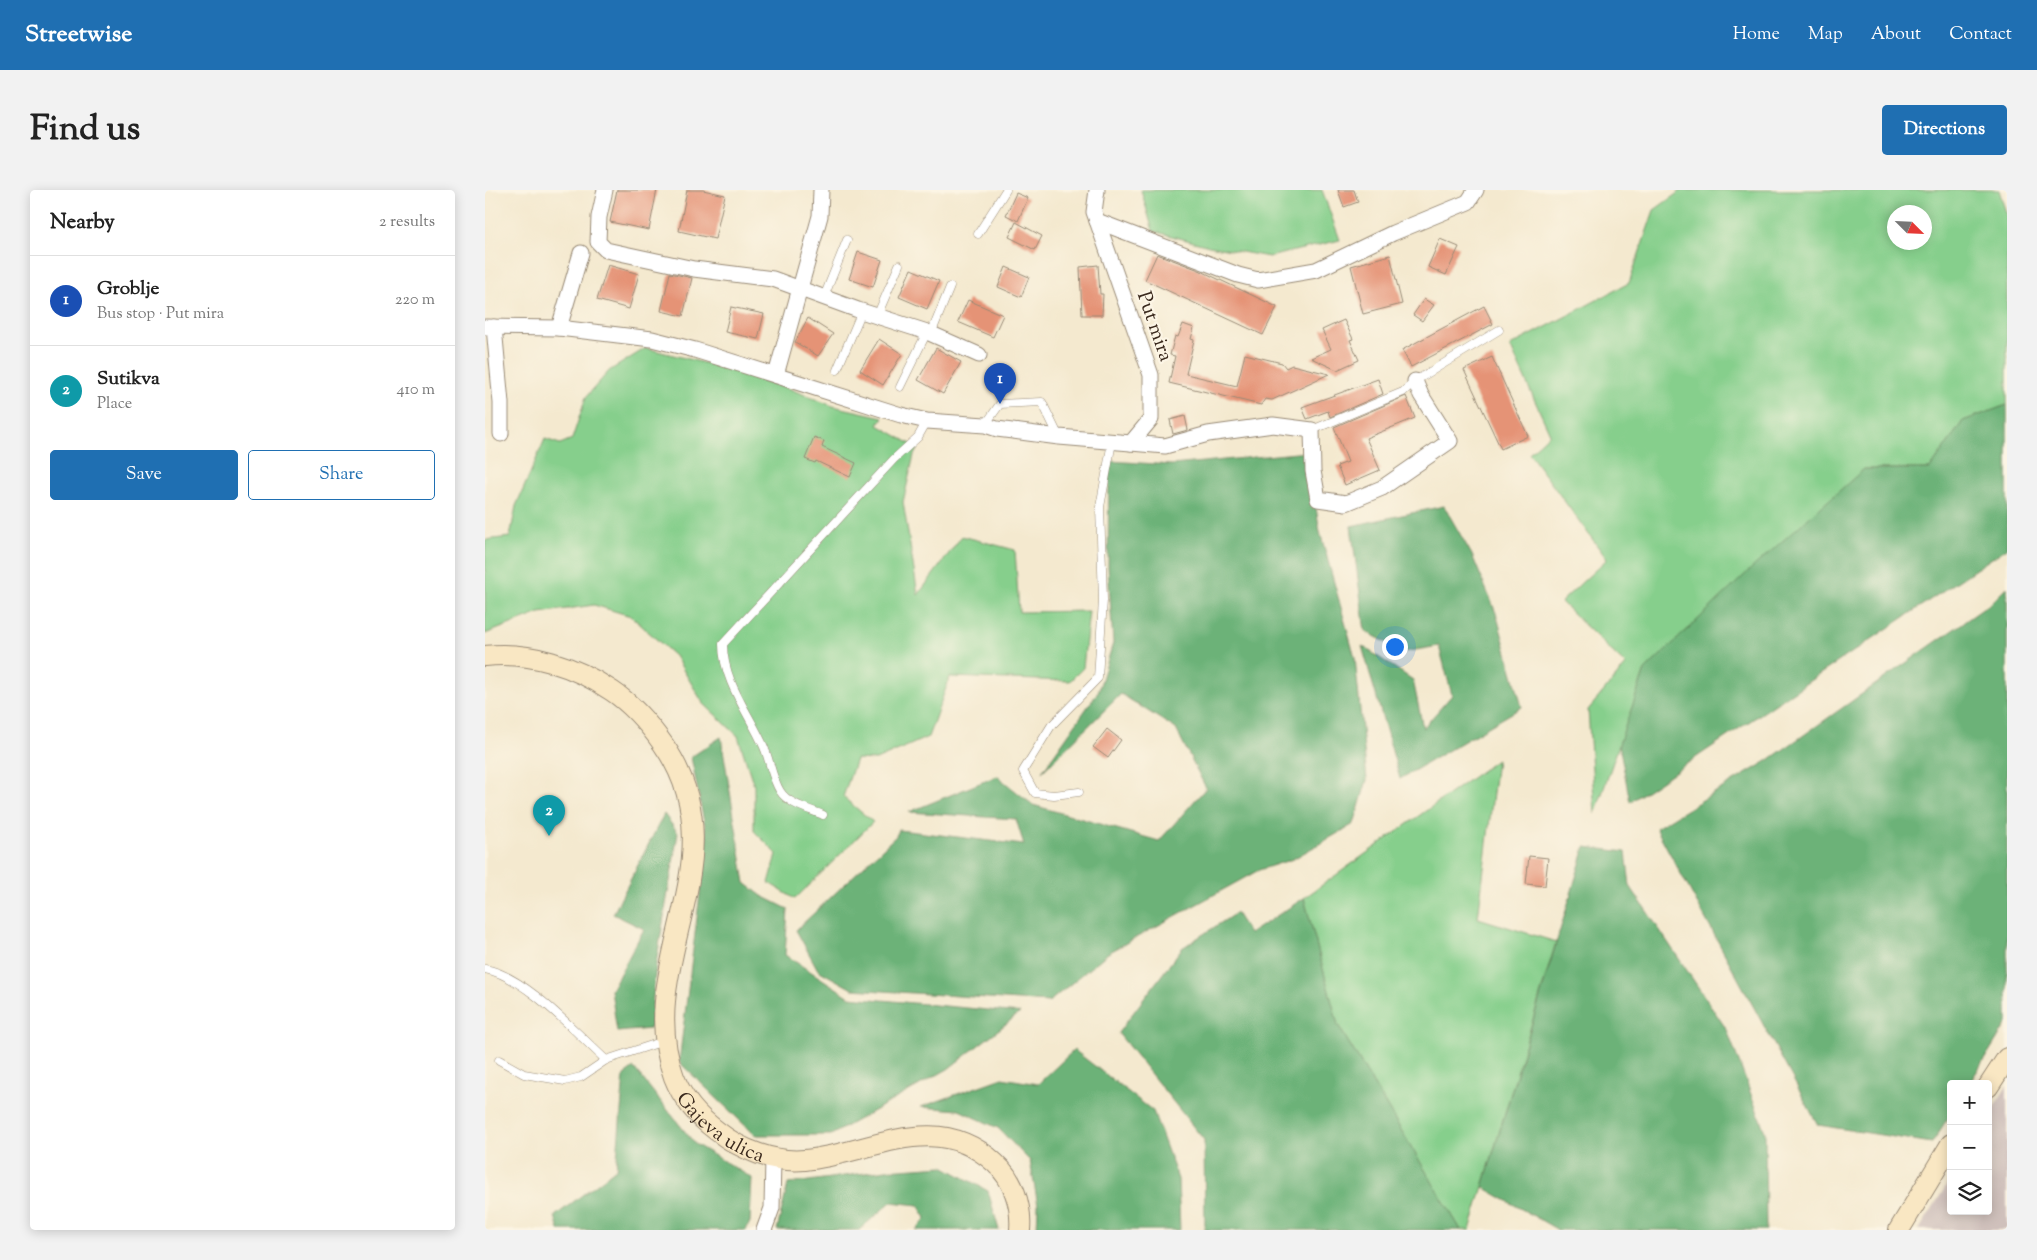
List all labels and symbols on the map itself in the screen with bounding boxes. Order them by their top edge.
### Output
north arrow [1887,205,1932,250]
street label: Put mira [1128,288,1179,366]
pin: 1 [984,363,1016,404]
your location [1382,634,1408,660]
pin: 2 [533,795,565,836]
street label: Gajeva ulica [668,1087,768,1172]

